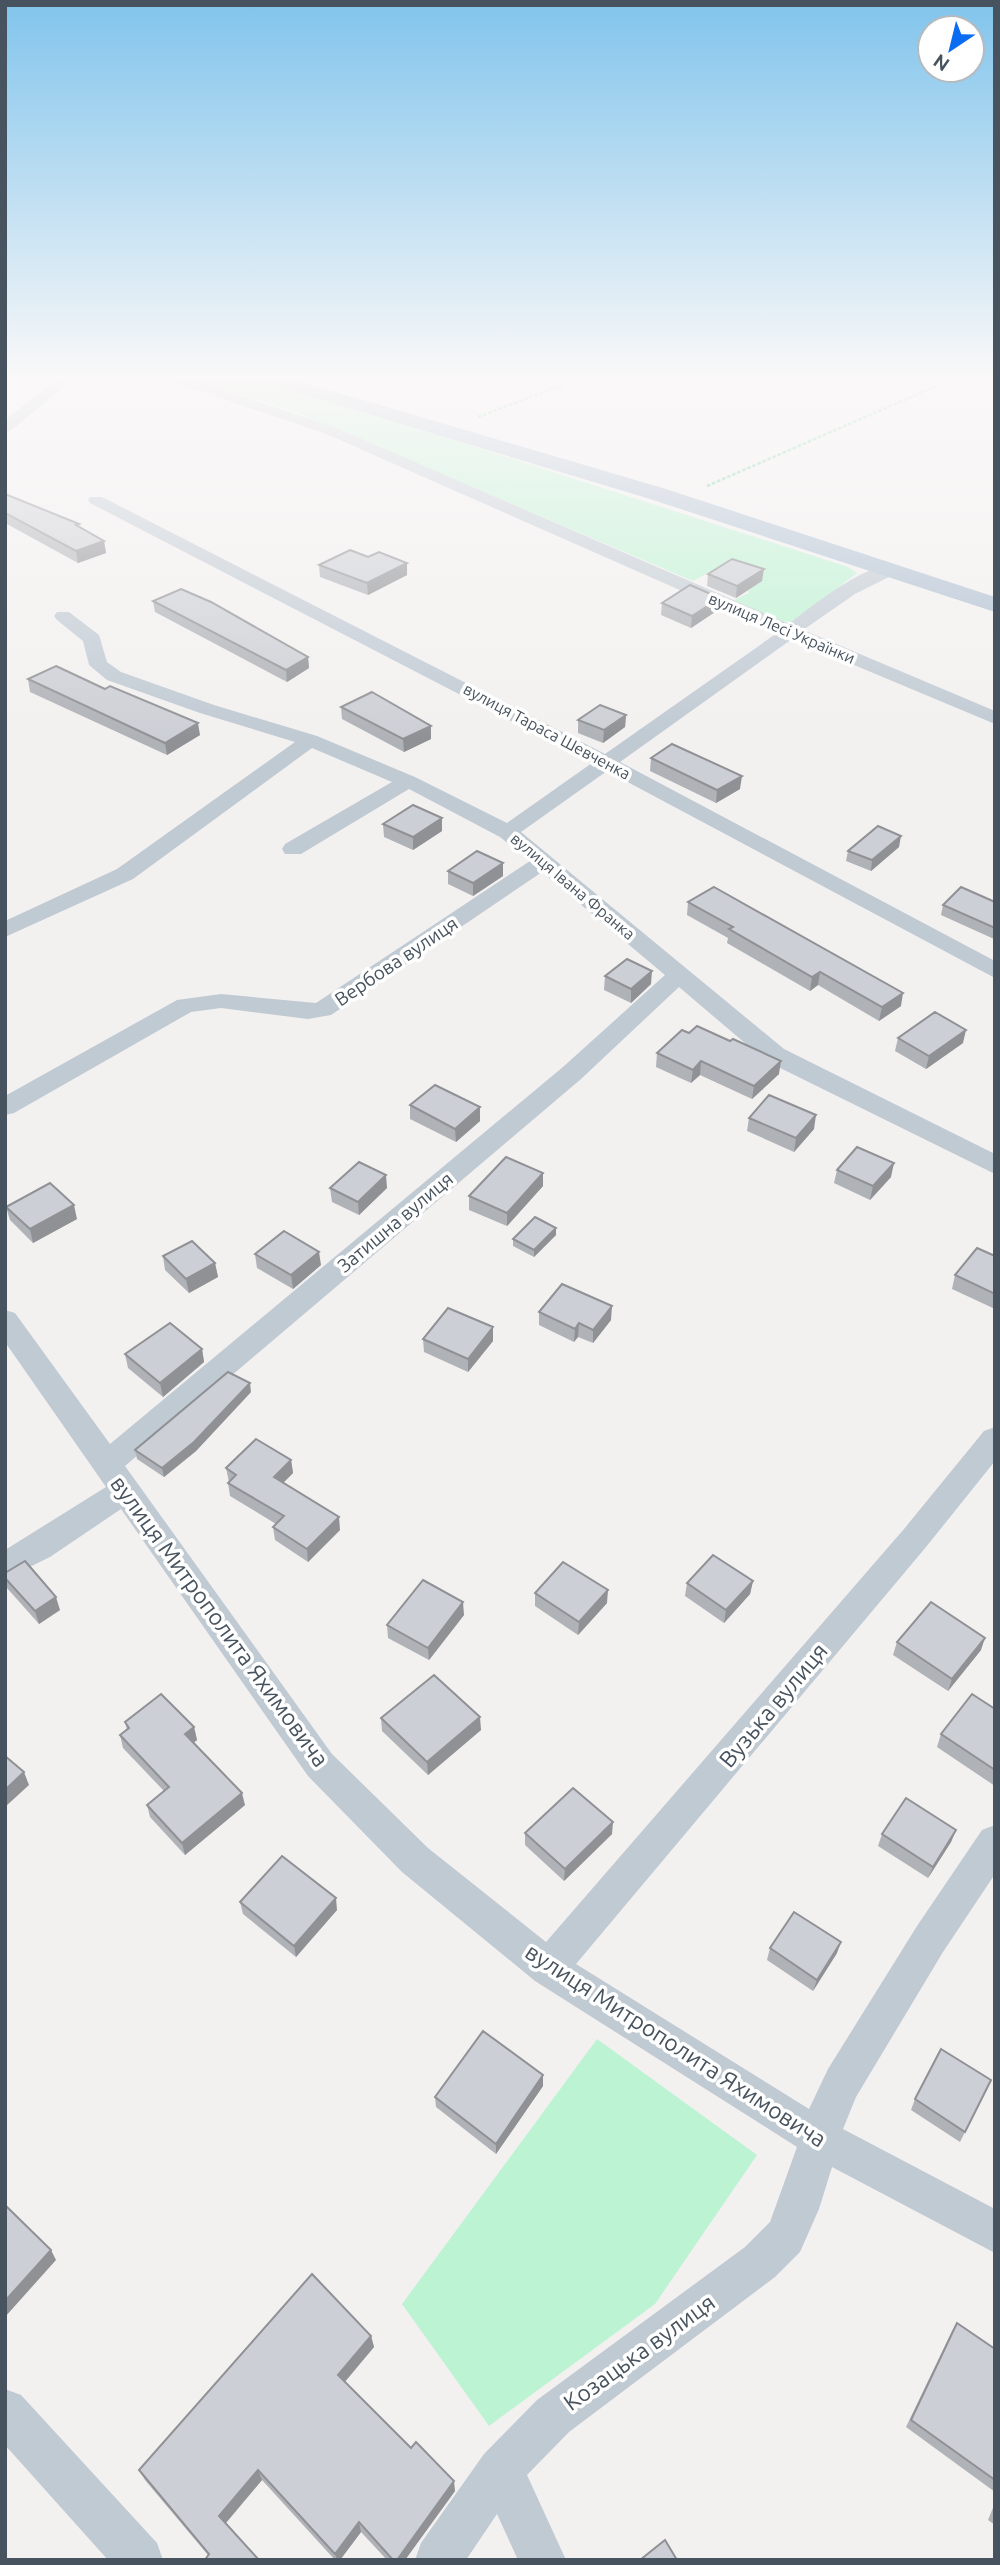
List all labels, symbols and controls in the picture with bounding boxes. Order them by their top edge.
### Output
north arrow [916,14,986,84]
text: N [929,50,953,76]
street label: вулиця Лесі Українки [706,589,858,667]
street label: вулиця Тараса Шевченка [461,679,633,783]
street label: вулиця Івана Франка [507,829,639,943]
street label: Вербова вулиця [330,912,462,1010]
street label: Затишна вулиця [333,1167,457,1277]
street label: вулиця Митрополита Яхимовича [106,1471,334,1771]
street label: Вузька вулиця [714,1638,832,1772]
street label: вулиця Митрополита Яхимовича [521,1938,831,2152]
street label: Козацька вулиця [559,2289,719,2415]

